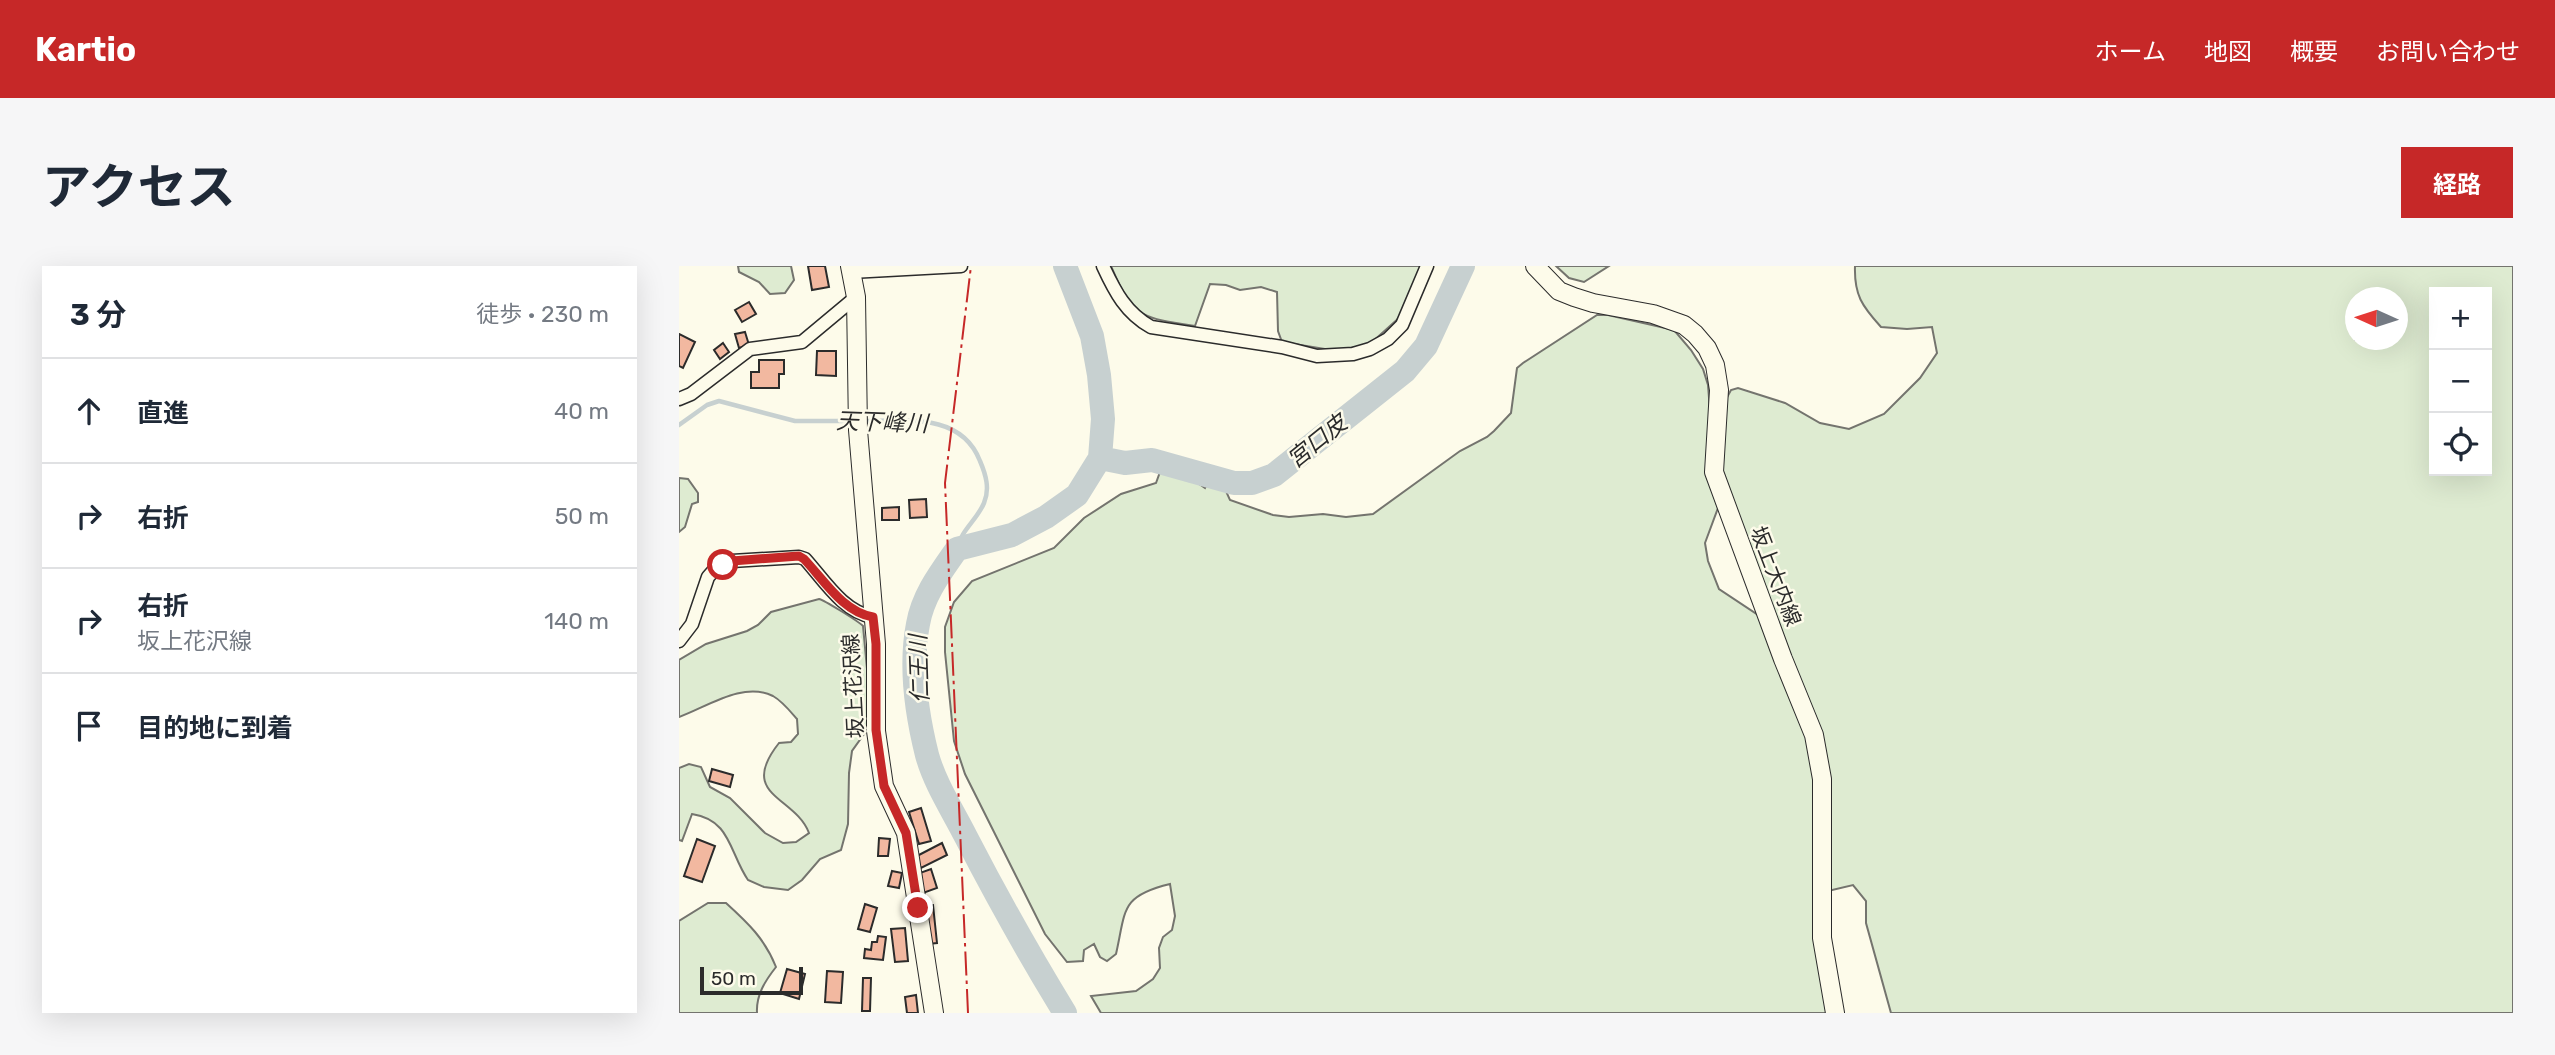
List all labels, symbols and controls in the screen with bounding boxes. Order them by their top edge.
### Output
text: Kartio [35,30,136,69]
text: ホーム [2095,38,2166,66]
text: 地図 [2204,38,2252,66]
text: 概要 [2290,38,2338,66]
text: お問い合わせ [2376,38,2520,66]
button: 経路 [2401,147,2513,218]
text: アクセス [42,158,236,216]
north arrow [2345,287,2408,350]
map controls [2429,287,2492,476]
button: + [2429,287,2492,350]
text: 3 分 [70,297,126,333]
text: 徒歩 · 230 m [476,300,609,328]
button: − [2429,350,2492,413]
icon: ahead [70,392,108,430]
text: 40 m [554,397,609,425]
text: 直進 [137,398,189,429]
water label: 天下峰川 [836,406,931,438]
water label: 宮口皮 [1281,407,1355,474]
button: locate [2429,413,2492,476]
icon: right [70,497,108,535]
text: 50 m [555,502,609,530]
text: 右折 [137,503,189,534]
street label: 坂上大内線 [1746,523,1806,629]
route start [707,549,738,580]
text: 右折 [137,591,189,622]
icon: right [70,602,108,640]
text: 140 m [544,607,609,635]
text: 坂上花沢線 [137,627,252,655]
water label: 仁王川 [904,631,934,704]
street label: 坂上花沢線 [838,633,868,739]
icon: arrive [70,707,108,745]
text: 目的地に到着 [137,713,293,744]
route end [902,892,933,923]
scale bar [700,964,803,996]
text: 50 m [711,967,756,990]

